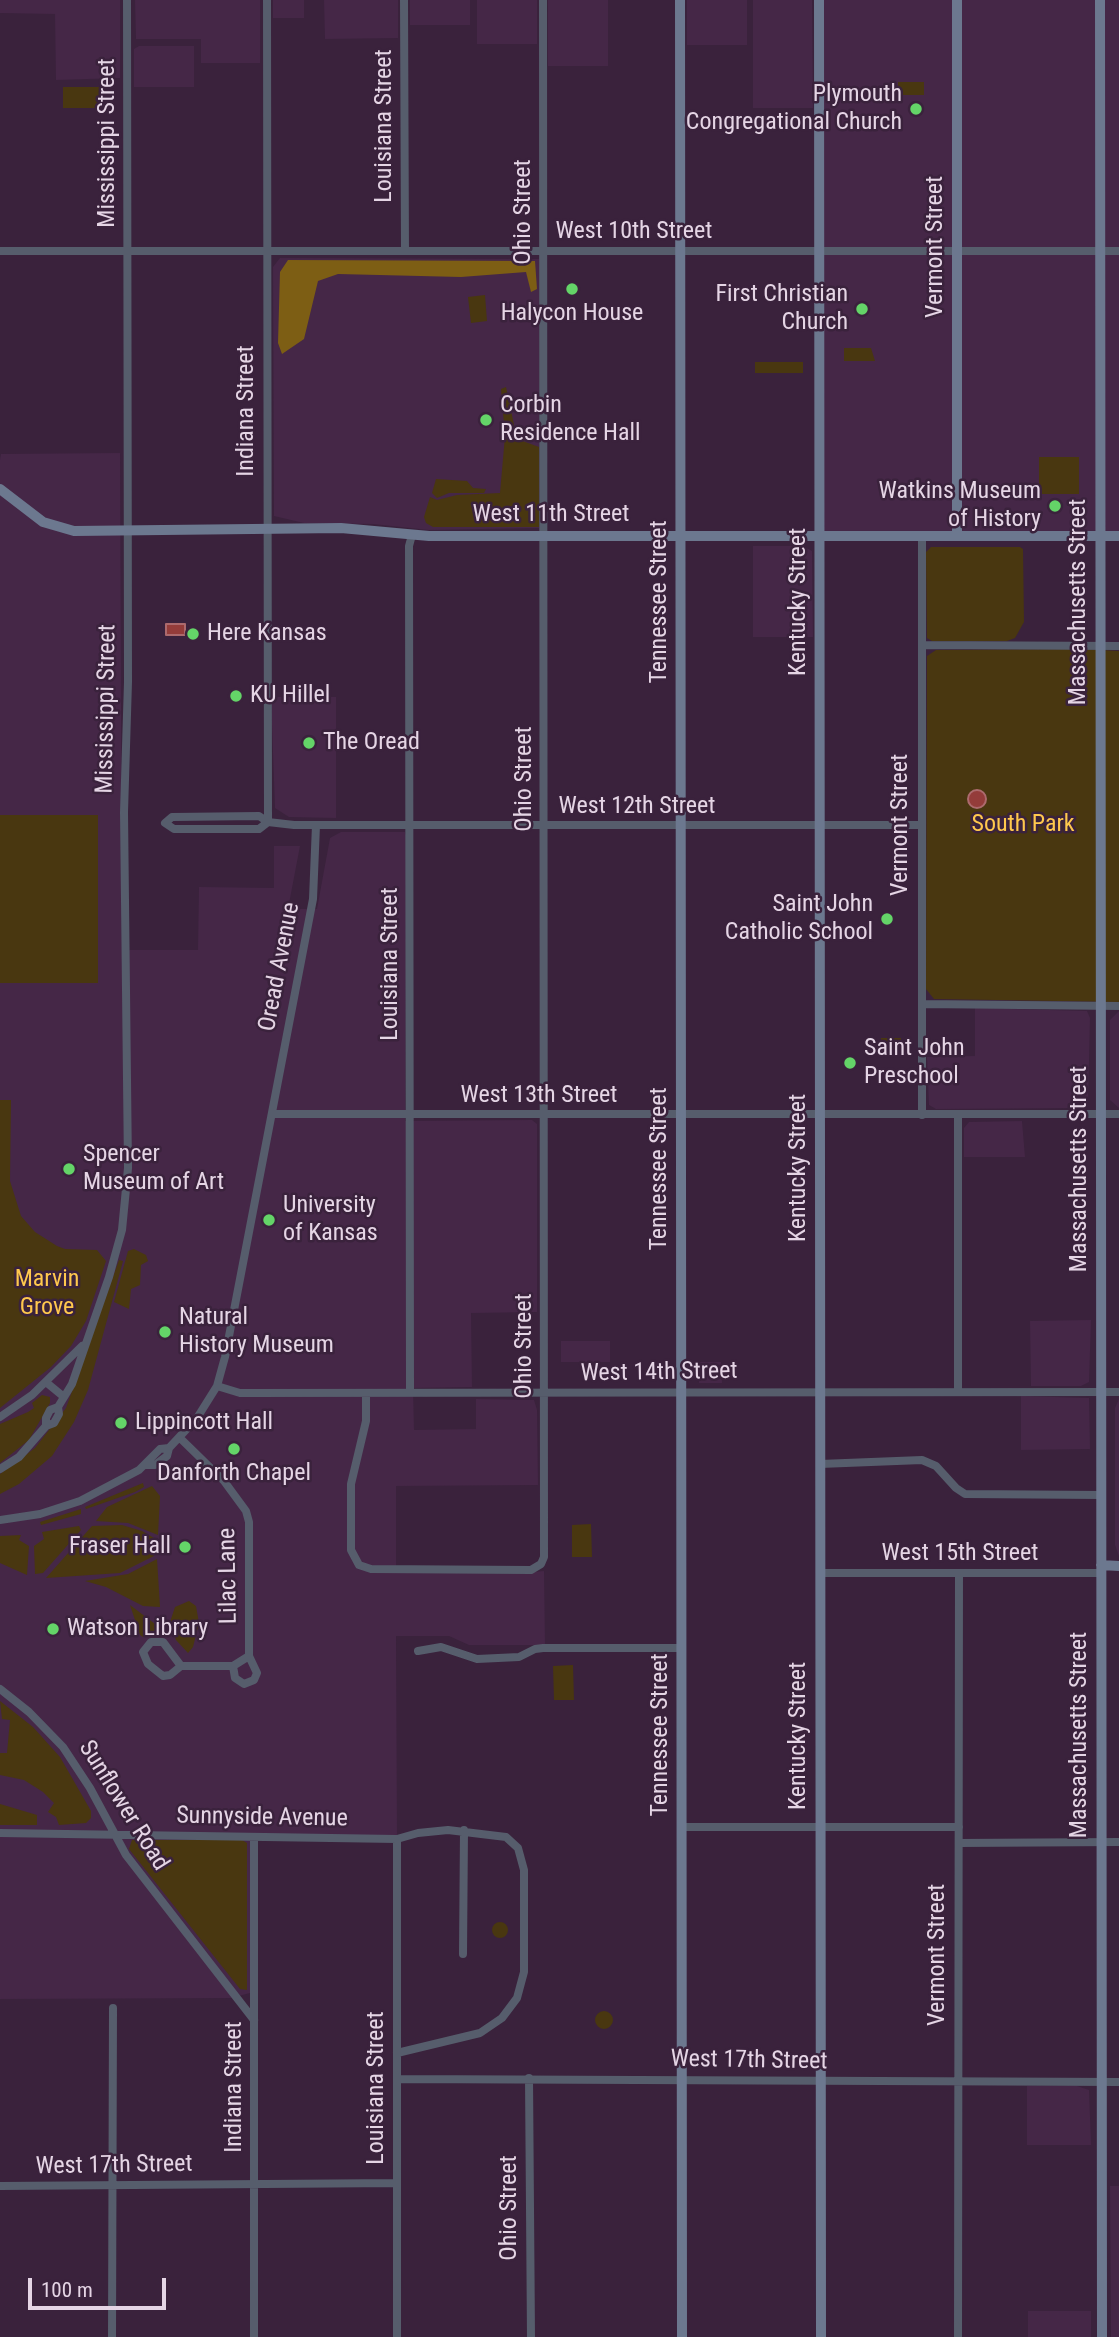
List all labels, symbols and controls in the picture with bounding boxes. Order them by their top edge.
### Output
street label: Louisiana Street [371,49,399,203]
street label: Mississippi Street [94,58,122,228]
place label: Plymouth Congregational Church [686,81,902,137]
marker: Plymouth Congregational Church [908,101,924,117]
street label: Ohio Street [510,159,538,265]
street label: Vermont Street [922,176,950,318]
street label: West 10th Street [556,218,712,246]
marker: Halycon House [564,281,580,297]
place label: First Christian Church [715,281,848,337]
place label: Halycon House [501,300,643,328]
marker: First Christian Church [854,301,870,317]
street label: Indiana Street [233,345,261,477]
place label: Corbin Residence Hall [500,392,640,448]
marker: Corbin Residence Hall [478,412,494,428]
place label: Watkins Museum of History [879,478,1041,534]
marker: Watkins Museum of History [1047,498,1063,514]
street label: Massachusetts Street [1065,499,1093,705]
street label: West 11th Street [473,501,629,529]
street label: Tennessee Street [646,520,674,684]
street label: Kentucky Street [785,528,813,676]
place label: Here Kansas [207,620,327,648]
street label: Mississippi Street [91,624,123,794]
marker: Here Kansas [185,626,201,642]
place label: KU Hillel [250,682,330,710]
marker: KU Hillel [228,688,244,704]
street label: Ohio Street [511,726,539,832]
place label: The Oread [323,729,420,757]
marker: The Oread [301,735,317,751]
street label: Vermont Street [887,754,915,896]
street label: West 12th Street [559,793,715,821]
park label: South Park [971,811,1075,839]
street label: Louisiana Street [377,887,405,1041]
place label: Saint John Catholic School [725,891,873,947]
street label: Oread Avenue [253,900,307,1034]
marker: Saint John Catholic School [879,911,895,927]
place label: Saint John Preschool [864,1035,965,1091]
marker: Saint John Preschool [842,1055,858,1071]
street label: Massachusetts Street [1066,1066,1094,1272]
street label: West 13th Street [461,1082,617,1110]
street label: Tennessee Street [646,1087,674,1251]
street label: Kentucky Street [785,1094,813,1242]
place label: Spencer Museum of Art [83,1141,224,1197]
marker: Spencer Museum of Art [61,1161,77,1177]
place label: University of Kansas [283,1192,378,1248]
marker: University of Kansas [261,1212,277,1228]
park label: Marvin Grove [15,1266,79,1322]
street label: Ohio Street [511,1293,539,1399]
place label: Natural History Museum [179,1304,334,1360]
marker: Natural History Museum [157,1324,173,1340]
street label: West 14th Street [580,1357,738,1389]
place label: Lippincott Hall [135,1409,273,1437]
marker: Lippincott Hall [113,1415,129,1431]
marker: Danforth Chapel [226,1441,242,1457]
place label: Danforth Chapel [157,1460,311,1488]
street label: Lilac Lane [214,1528,244,1624]
place label: Fraser Hall [69,1533,171,1561]
marker: Fraser Hall [177,1539,193,1555]
street label: West 15th Street [882,1540,1038,1568]
place label: Watson Library [67,1615,208,1643]
marker: Watson Library [45,1621,61,1637]
street label: Massachusetts Street [1066,1632,1094,1838]
street label: Tennessee Street [647,1653,675,1817]
street label: Kentucky Street [785,1662,813,1810]
street label: Sunflower Road [72,1736,174,1876]
street label: Sunnyside Avenue [176,1802,348,1834]
street label: Vermont Street [924,1884,952,2026]
street label: Louisiana Street [363,2011,391,2165]
street label: Indiana Street [221,2021,249,2153]
street label: West 17th Street [670,2045,828,2077]
street label: West 17th Street [35,2150,193,2182]
street label: Ohio Street [496,2155,524,2261]
scale bar [32,2264,170,2308]
text: 100 m [41,2278,93,2302]

